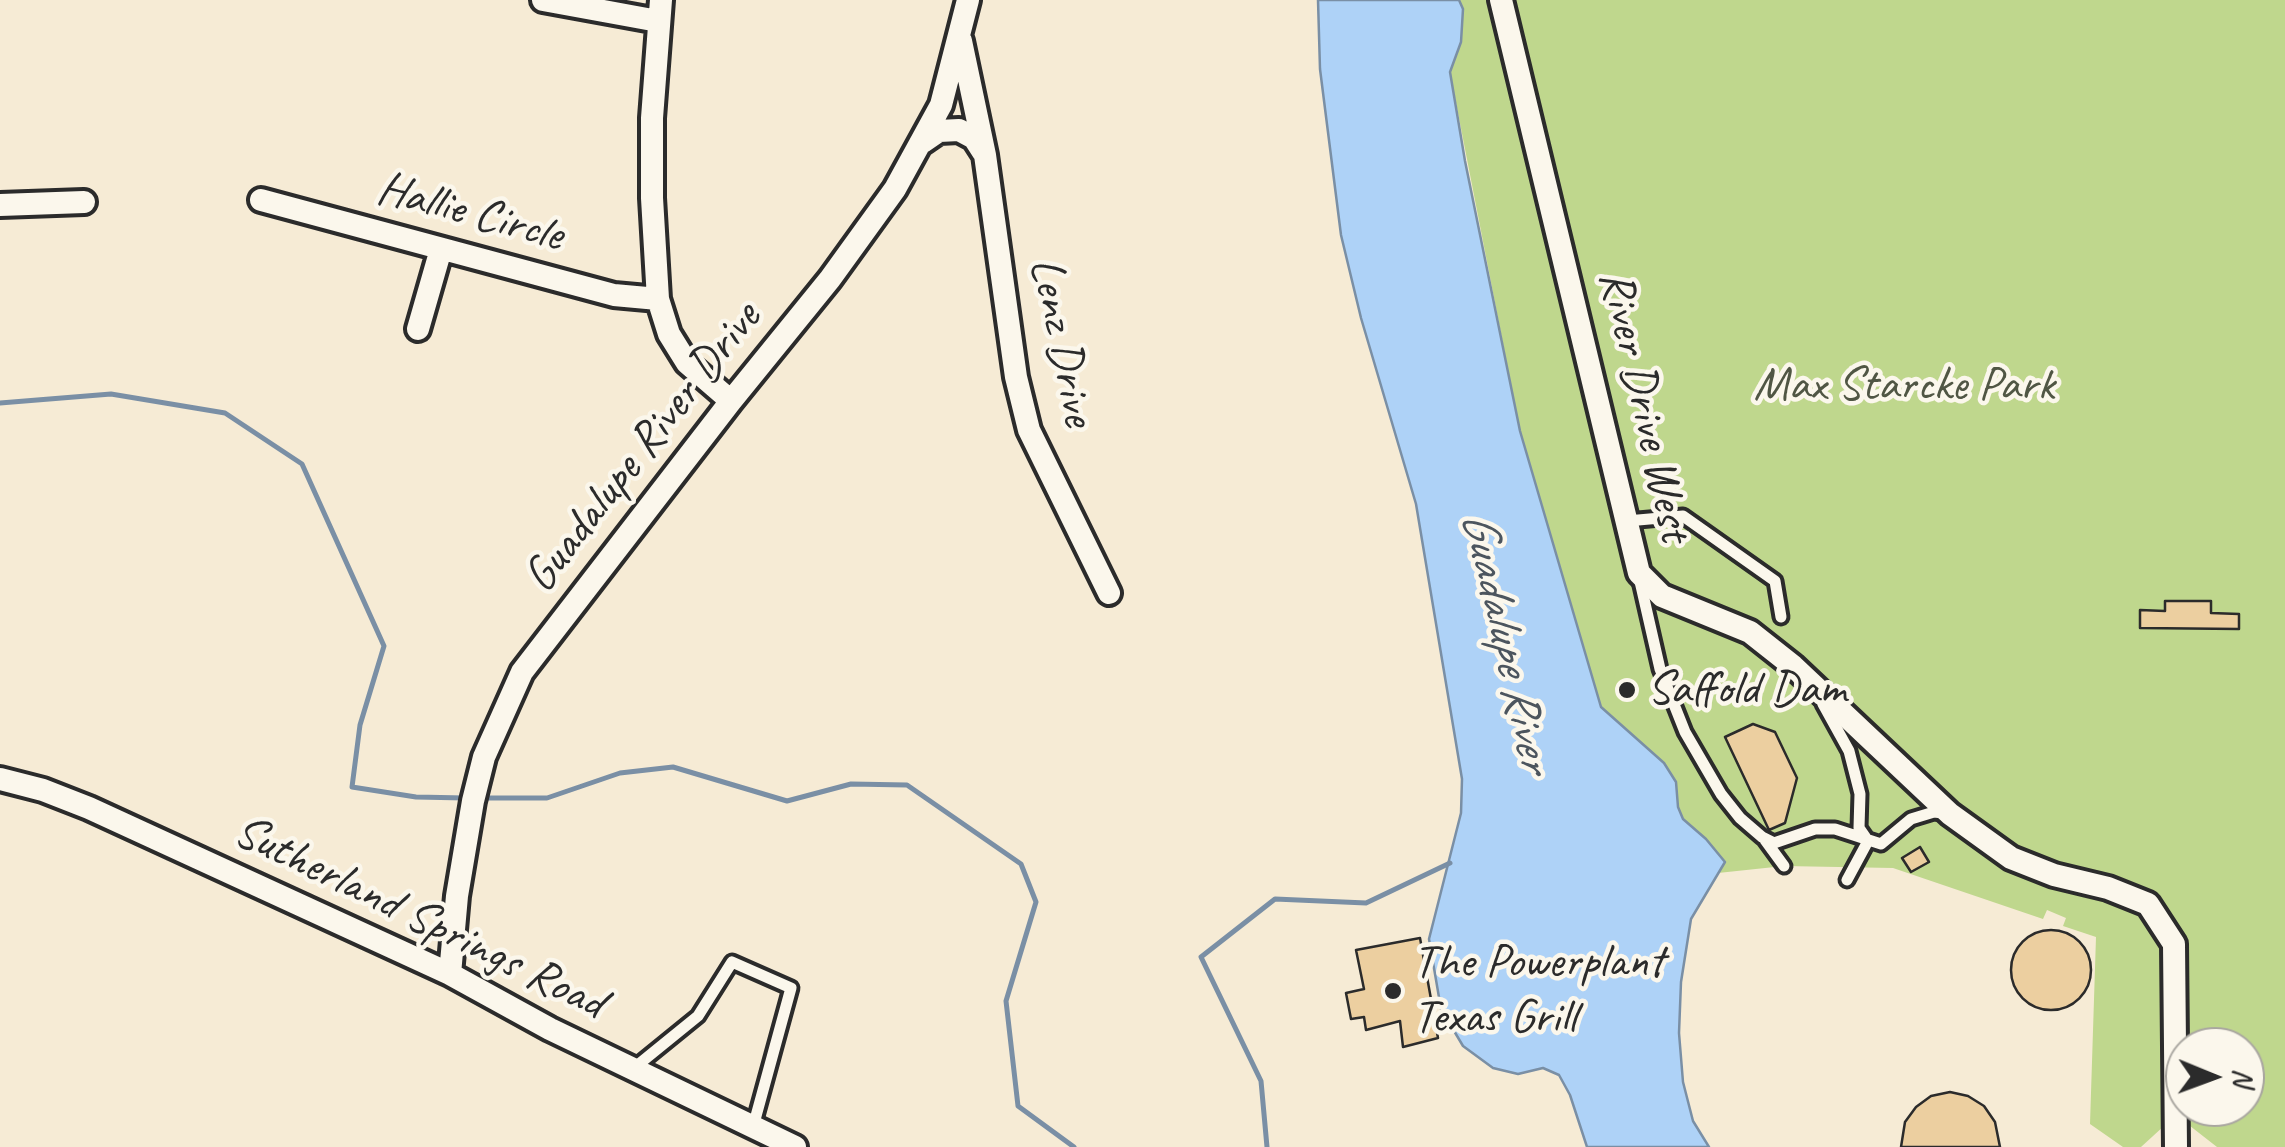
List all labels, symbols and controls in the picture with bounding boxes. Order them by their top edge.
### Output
street label: Hallie Circle [371,161,569,265]
street label: Lenz Drive [1015,253,1107,431]
street label: River Drive West [1585,265,1703,547]
street label: Guadalupe River Drive [512,292,774,604]
park label: Max Starcke Park [1754,357,2054,415]
water label: Guadalupe River [1446,505,1564,777]
place label: Saffold Dam [1647,661,1846,719]
marker: Saffold Dam [1616,679,1638,701]
street label: Sutherland Springs Road [224,803,614,1033]
place label: The Powerplant Texas Grill [1413,934,1664,1047]
marker: The Powerplant Texas Grill [1382,980,1404,1002]
north arrow [2165,1027,2265,1127]
text: N [2226,1069,2261,1086]

